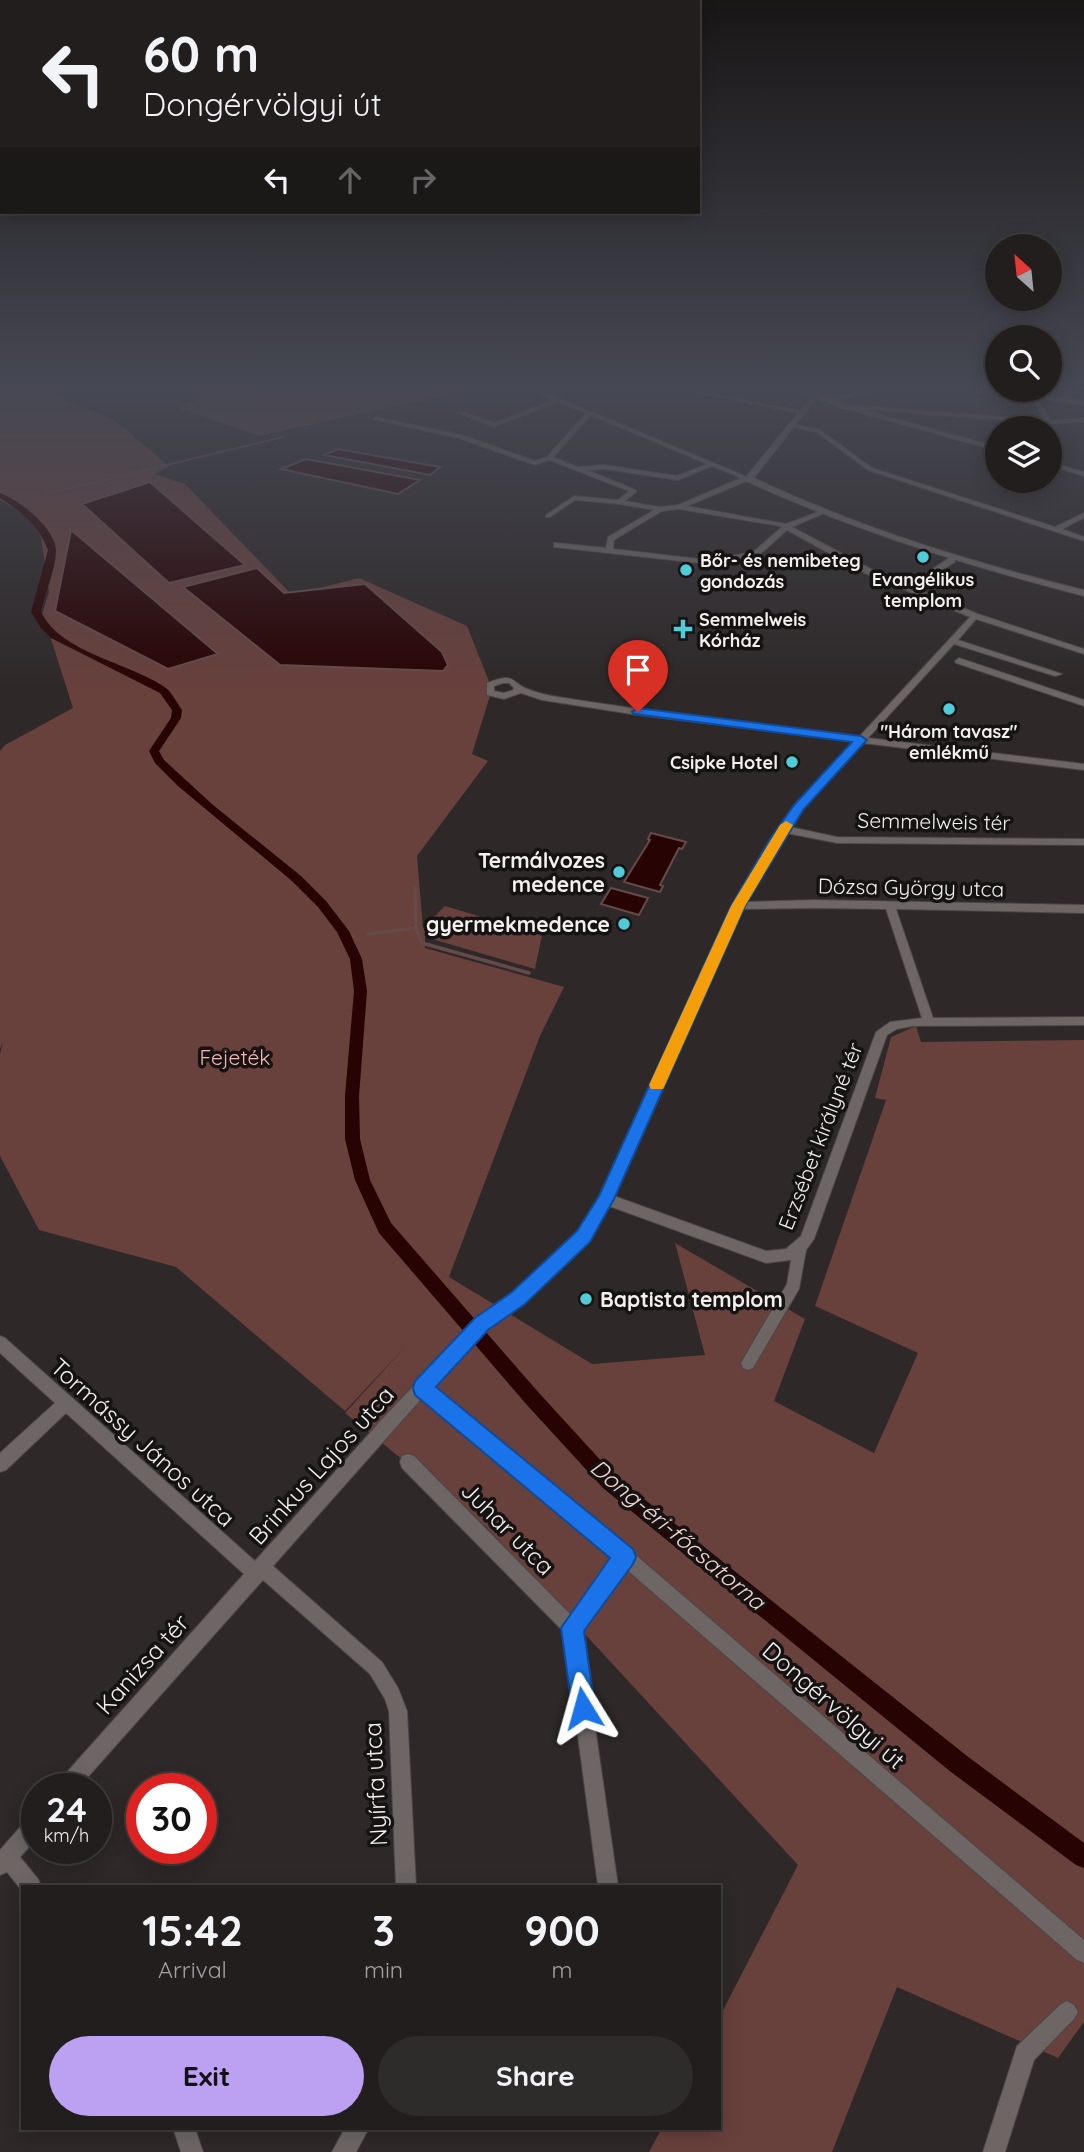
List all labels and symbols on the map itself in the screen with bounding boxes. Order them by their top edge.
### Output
north arrow [985,234,1062,312]
place label: Bőr- és nemibeteg gondozás [700,549,861,593]
marker: Evangélikus templom [915,549,931,565]
marker: Bőr- és nemibeteg gondozás [678,562,694,578]
place label: Evangélikus templom [872,568,975,612]
place label: Semmelweis Kórház [699,608,806,652]
marker: Semmelweis Kórház [673,619,693,639]
pin [608,640,668,712]
marker: "Három tavasz" emlékmű [941,701,957,717]
place label: "Három tavasz" emlékmű [880,720,1018,764]
place label: Csipke Hotel [670,751,778,774]
marker: Csipke Hotel [784,754,800,770]
street label: Semmelweis tér [857,807,1011,835]
place label: Termálvozes medence [478,847,605,897]
marker: Termálvozes medence [611,864,627,880]
street label: Dózsa György utca [818,872,1004,902]
place label: gyermekmedence [426,911,610,937]
marker: gyermekmedence [616,916,632,932]
street label: Erzsébet királyné tér [772,1039,868,1233]
park label: Fejeték [199,1044,271,1070]
place label: Baptista templom [600,1286,783,1312]
marker: Baptista templom [578,1291,594,1307]
street label: Tormássy János utca [45,1351,241,1533]
street label: Brinkus Lajos utca [242,1380,400,1550]
water label: Dong-éri-főcsatorna [585,1452,772,1616]
street label: Juhar utca [455,1475,561,1581]
street label: Kanizsa tér [89,1608,195,1720]
street label: Dongérvölgyi út [757,1635,911,1775]
position arrow [546,1671,620,1745]
street label: Nyírfa utca [357,1721,393,1847]
speed limit sign: 30 [126,1773,217,1864]

